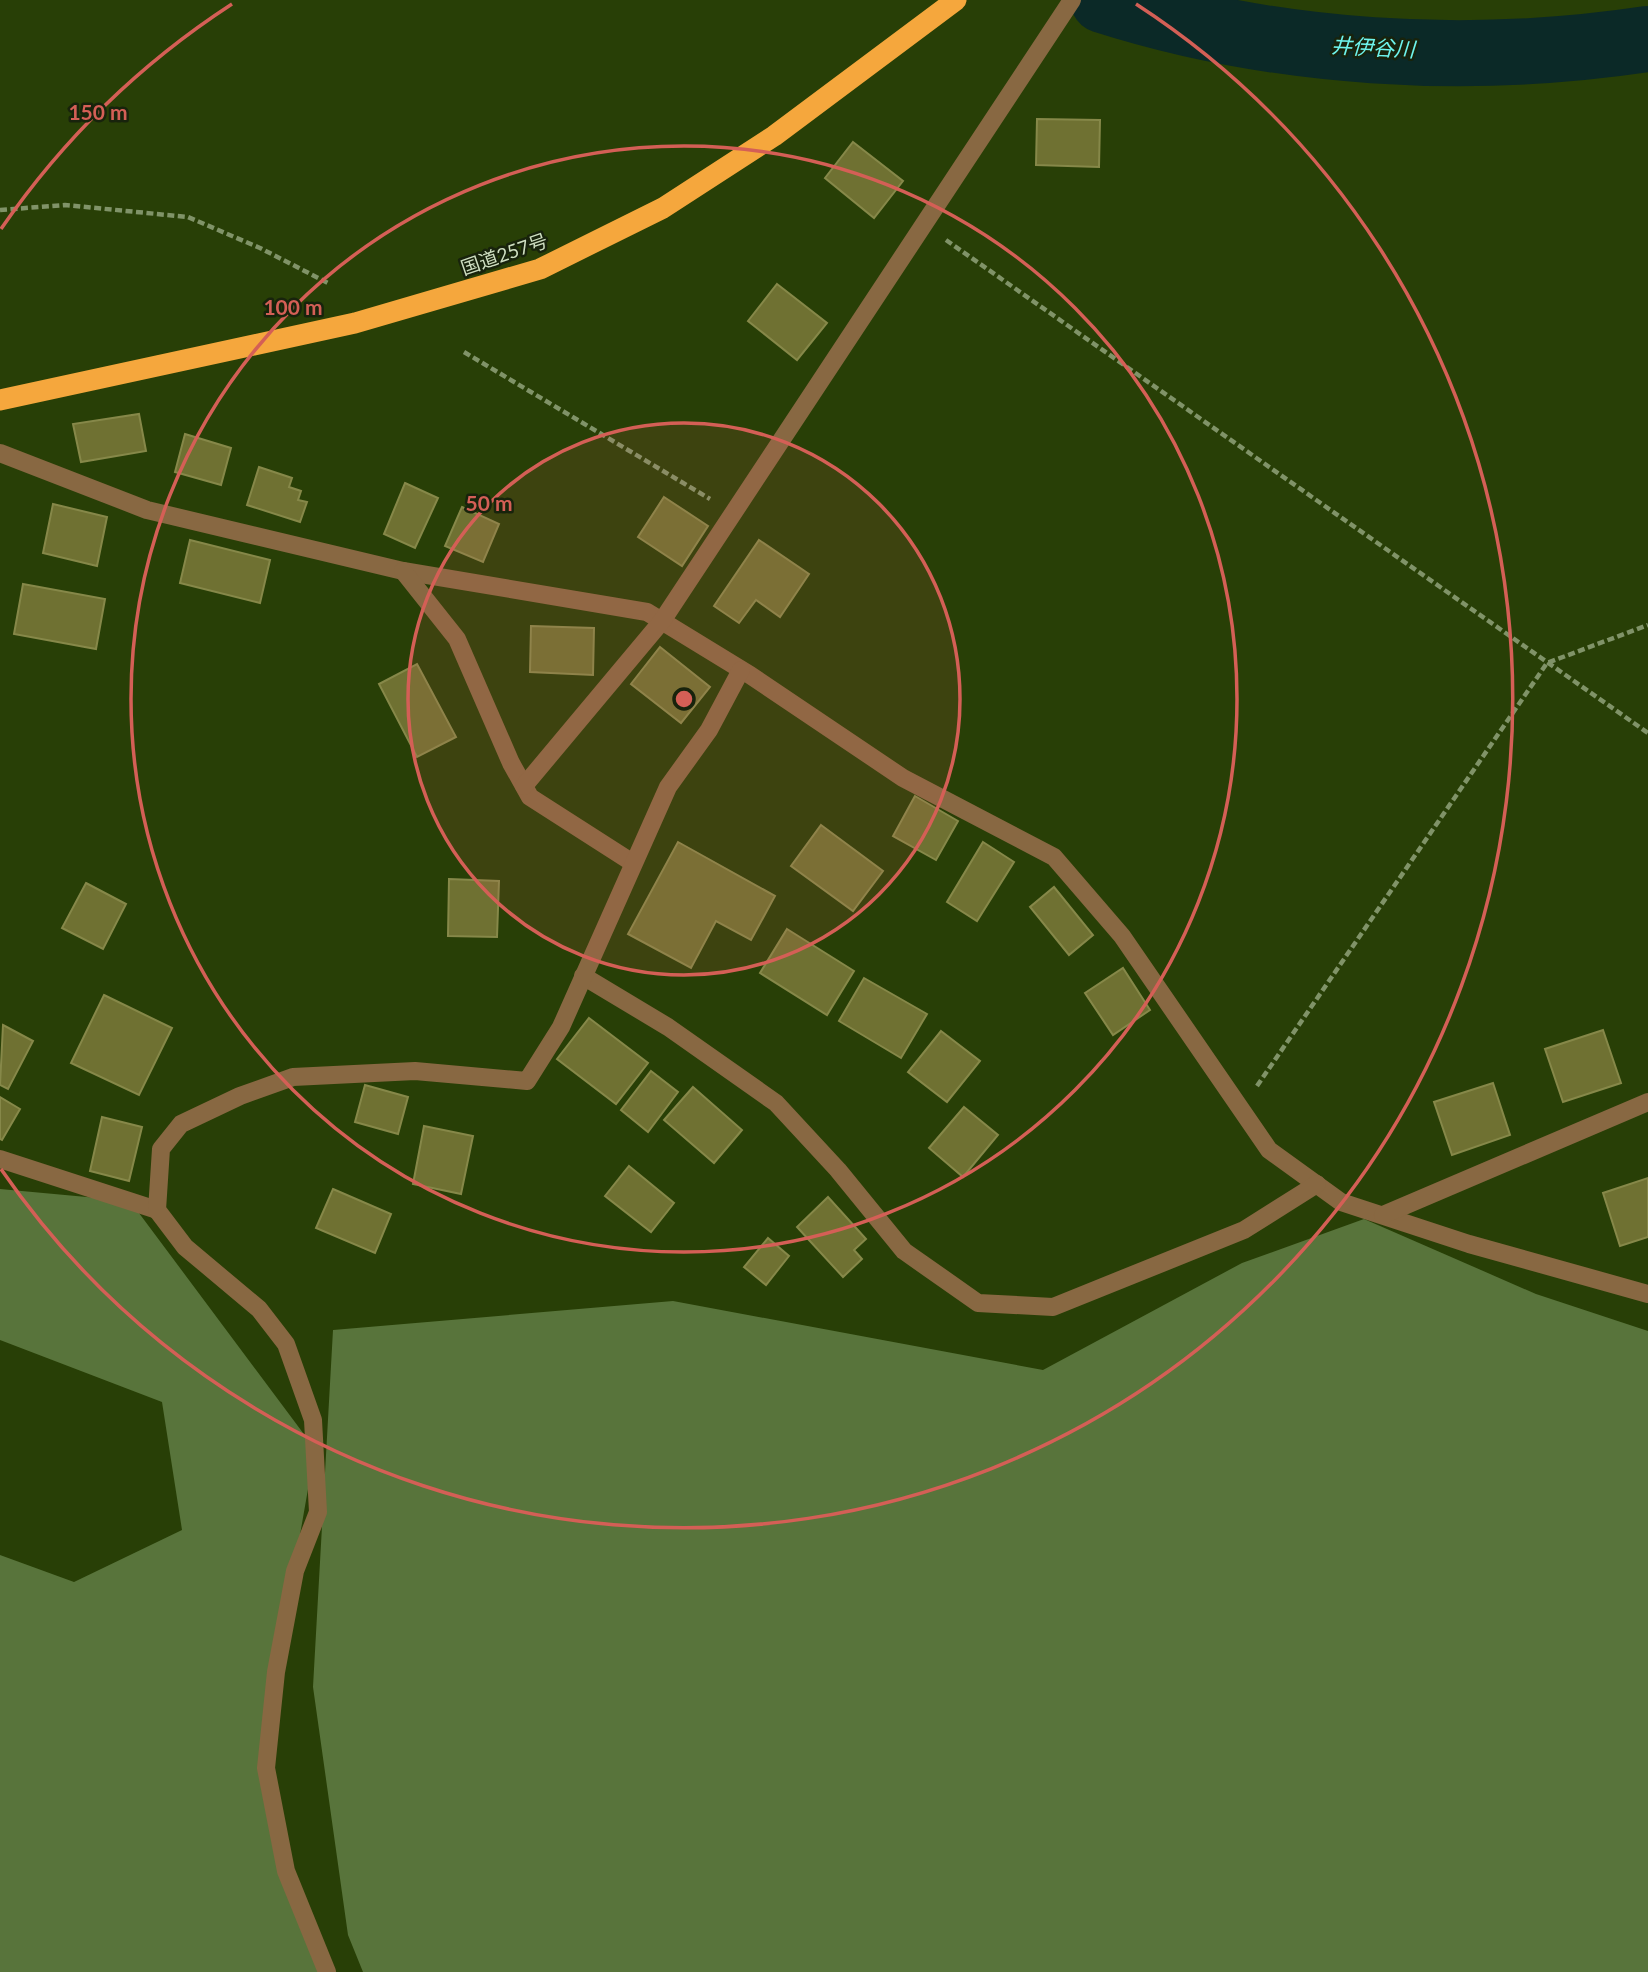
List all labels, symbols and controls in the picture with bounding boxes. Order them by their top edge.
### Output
water label: 井伊谷川 [1330,32,1418,61]
text: 150 m [68,99,128,124]
street label: 国道257号 [458,228,550,279]
text: 100 m [263,294,323,319]
text: 50 m [465,490,513,515]
centre of rings [672,687,696,711]

